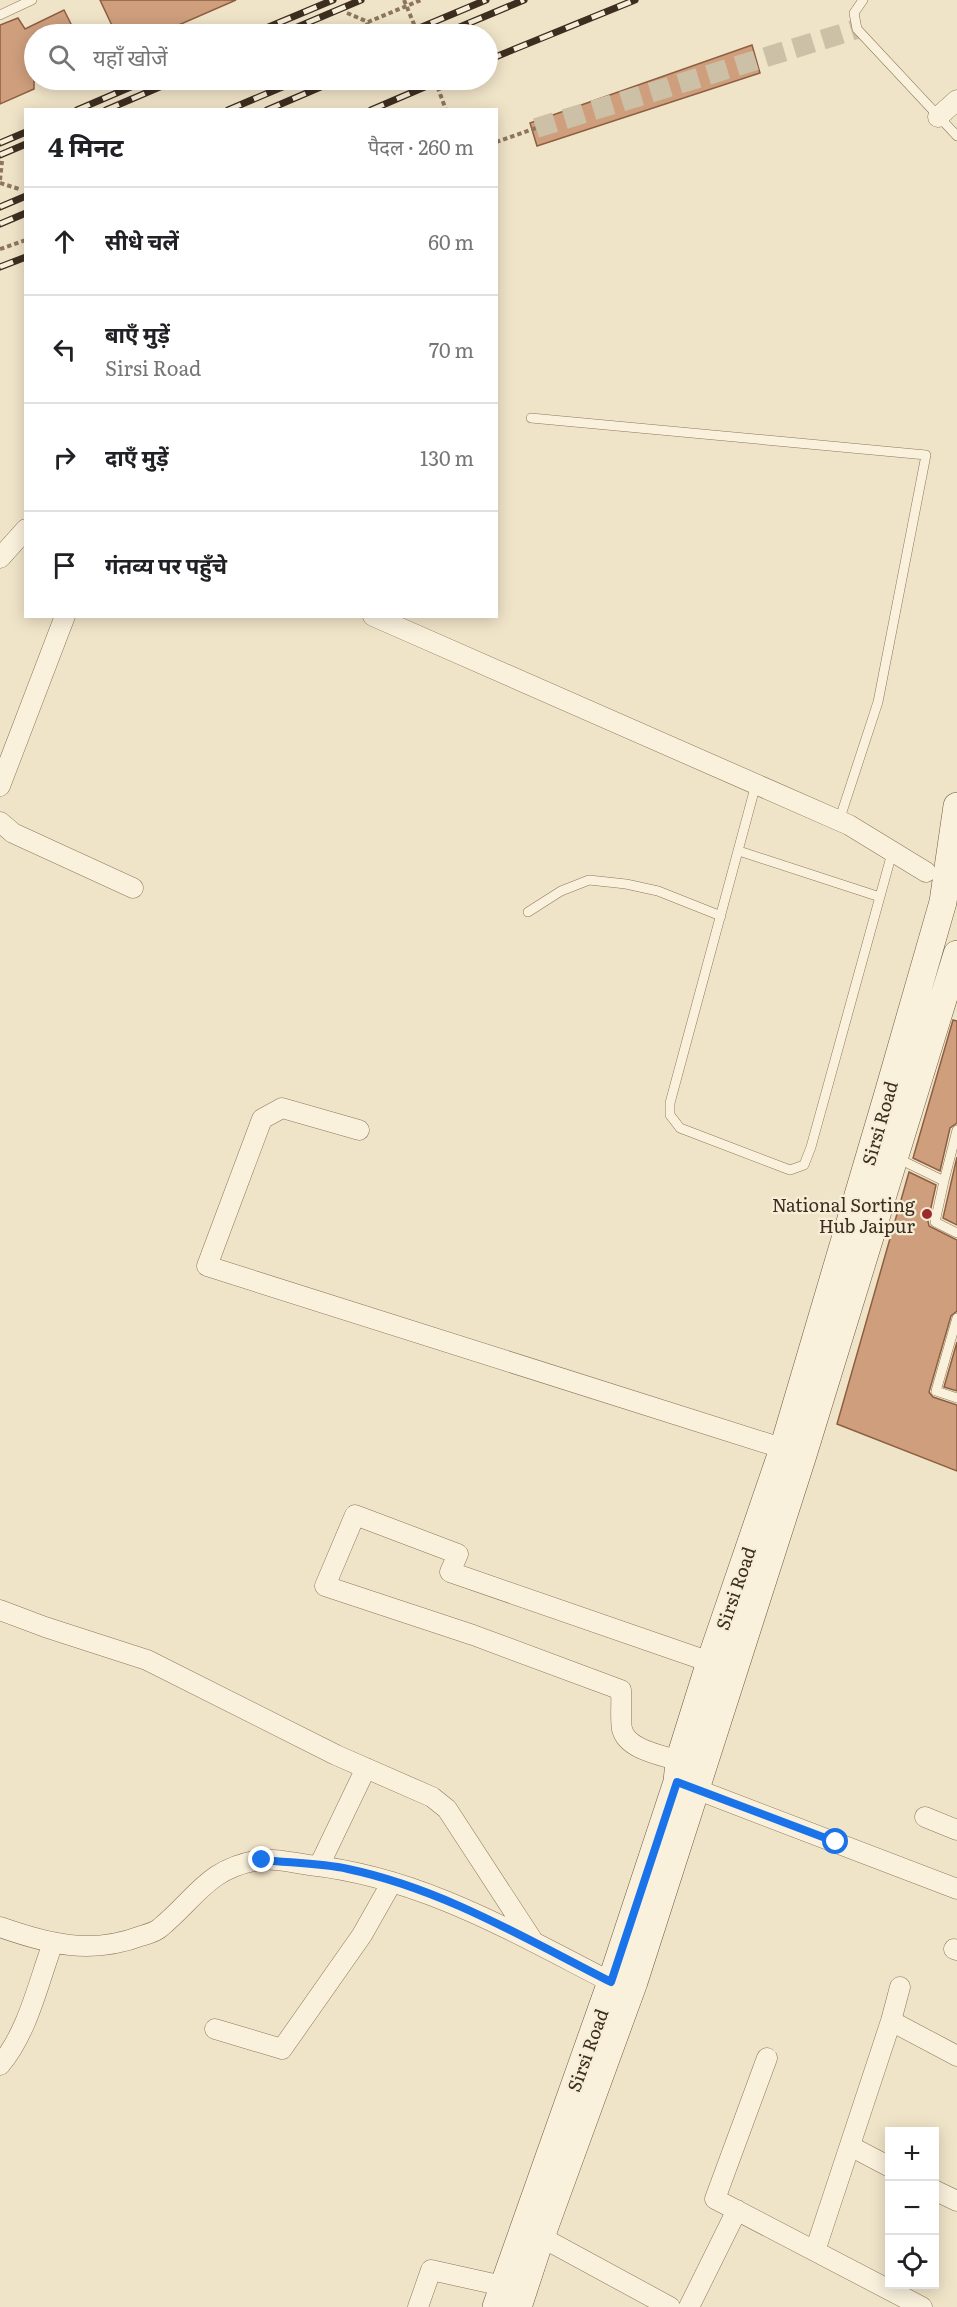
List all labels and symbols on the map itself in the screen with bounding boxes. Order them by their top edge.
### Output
street label: Sirsi Road [854,1078,904,1168]
place label: National Sorting Hub Jaipur [772,1191,916,1239]
marker: National Sorting Hub Jaipur [920,1207,934,1221]
street label: Sirsi Road [708,1543,762,1633]
route start [822,1828,848,1854]
route end [248,1846,274,1872]
street label: Sirsi Road [559,2005,615,2095]

